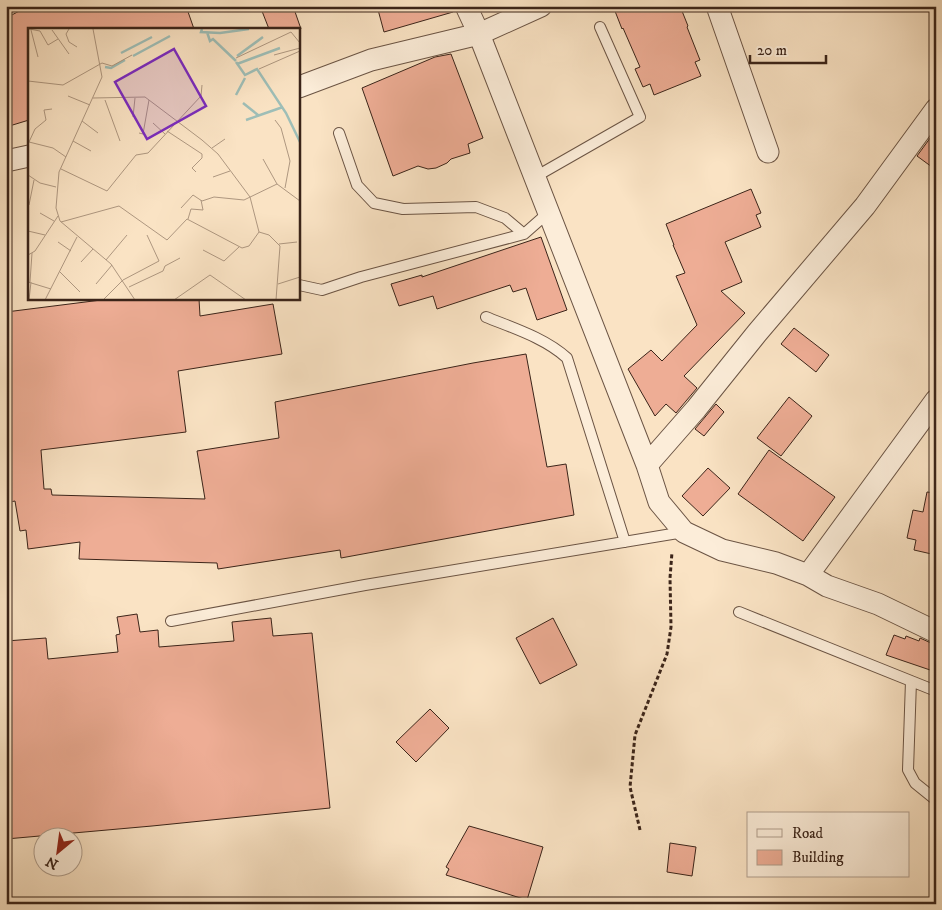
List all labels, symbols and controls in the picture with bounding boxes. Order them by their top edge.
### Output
inset map [28,28,300,300]
scale bar [750,32,826,64]
text: 20 m [757,41,787,60]
legend [747,812,910,878]
text: Road [792,824,824,843]
north arrow [32,828,82,878]
text: Building [792,848,844,867]
text: N [42,852,62,873]

